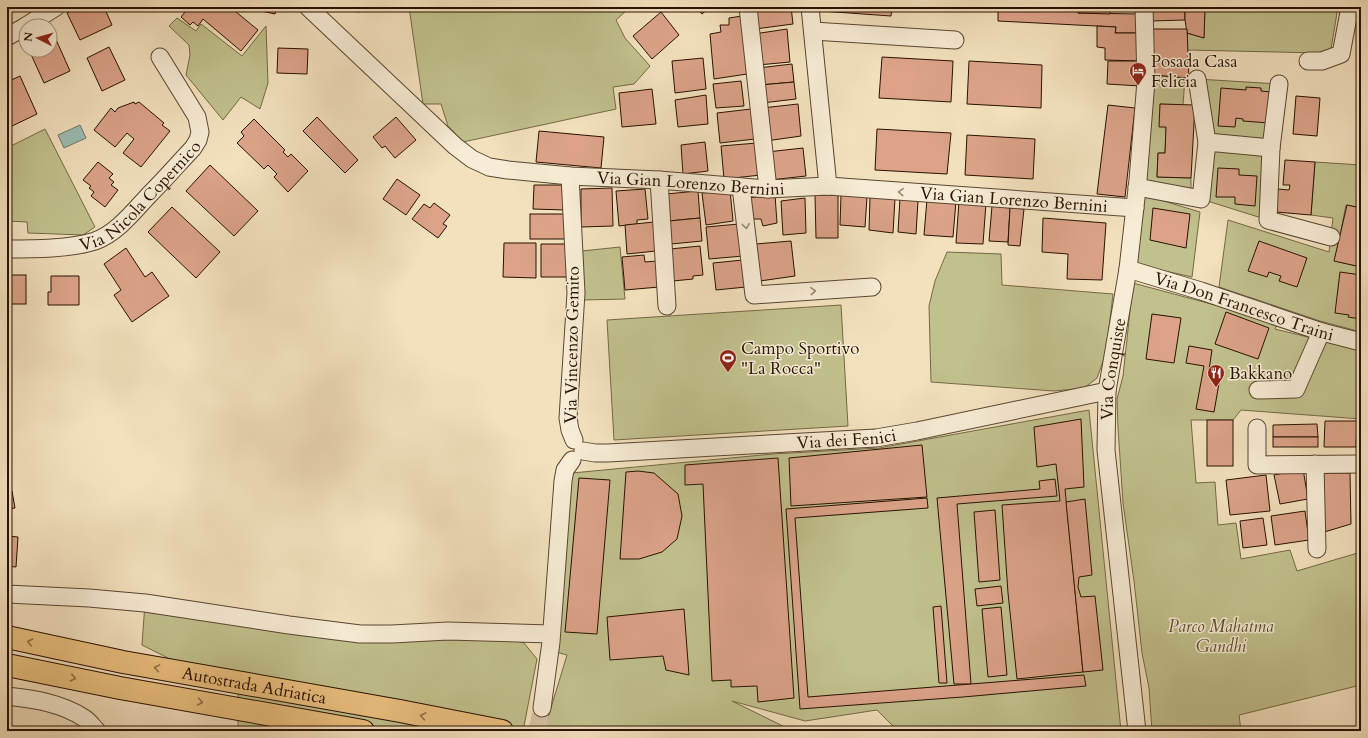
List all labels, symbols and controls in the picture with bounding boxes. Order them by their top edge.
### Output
north arrow [18,18,58,58]
text: N [21,31,37,43]
place label: Posada Casa Felicia [1151,50,1238,93]
hotel icon: Posada Casa Felicia [1128,61,1148,86]
street label: Via Nicola Copernico [77,136,206,256]
street label: Via Gian Lorenzo Bernini [596,166,785,201]
street label: Via Gian Lorenzo Bernini [919,181,1109,218]
one-way arrow [898,187,904,196]
one-way arrow [741,223,750,229]
street label: Via Vincenzo Gemito [559,266,585,424]
street label: Via Don Francesco Traini [1152,266,1336,346]
one-way arrow [810,287,816,296]
street label: Via Conquiste [1095,316,1131,420]
place label: Campo Sportivo "La Rocca" [741,337,859,380]
sports icon: Campo Sportivo "La Rocca" [718,348,738,373]
place label: Bakkano [1229,362,1292,385]
restaurant icon: Bakkano [1206,363,1226,388]
street label: Via dei Fenici [796,423,898,454]
park label: Parco Mahatma Gandhi [1168,615,1274,658]
one-way arrow [27,638,33,646]
street label: Autostrada Adriatica [180,661,329,709]
one-way arrow [154,664,160,673]
one-way arrow [69,674,76,682]
one-way arrow [197,697,203,706]
one-way arrow [420,712,426,720]

